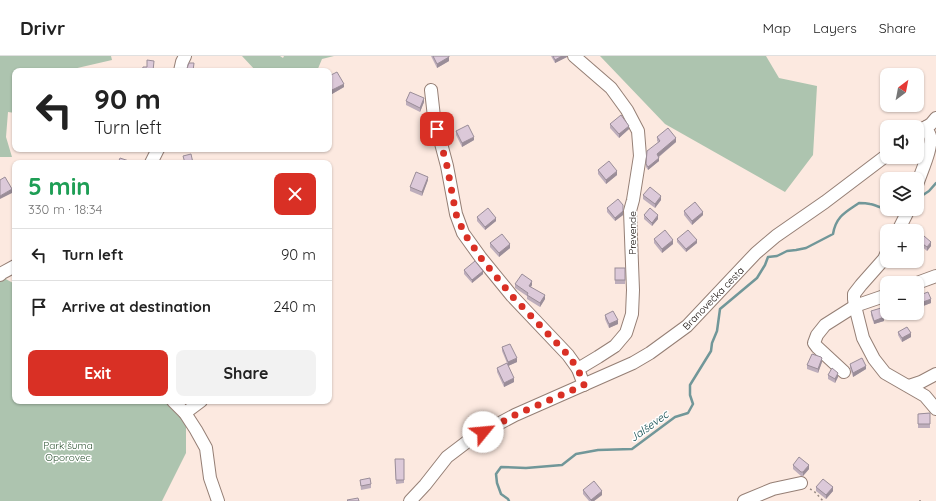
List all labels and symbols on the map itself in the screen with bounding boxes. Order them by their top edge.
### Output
north arrow [880,68,924,112]
pin [420,112,454,146]
street label: Prevende [626,211,639,255]
street label: Branovečka cesta [680,264,747,333]
water label: Jalševec [627,406,672,445]
position arrow [462,411,504,453]
park label: Park šuma Oporovec [43,439,93,464]

